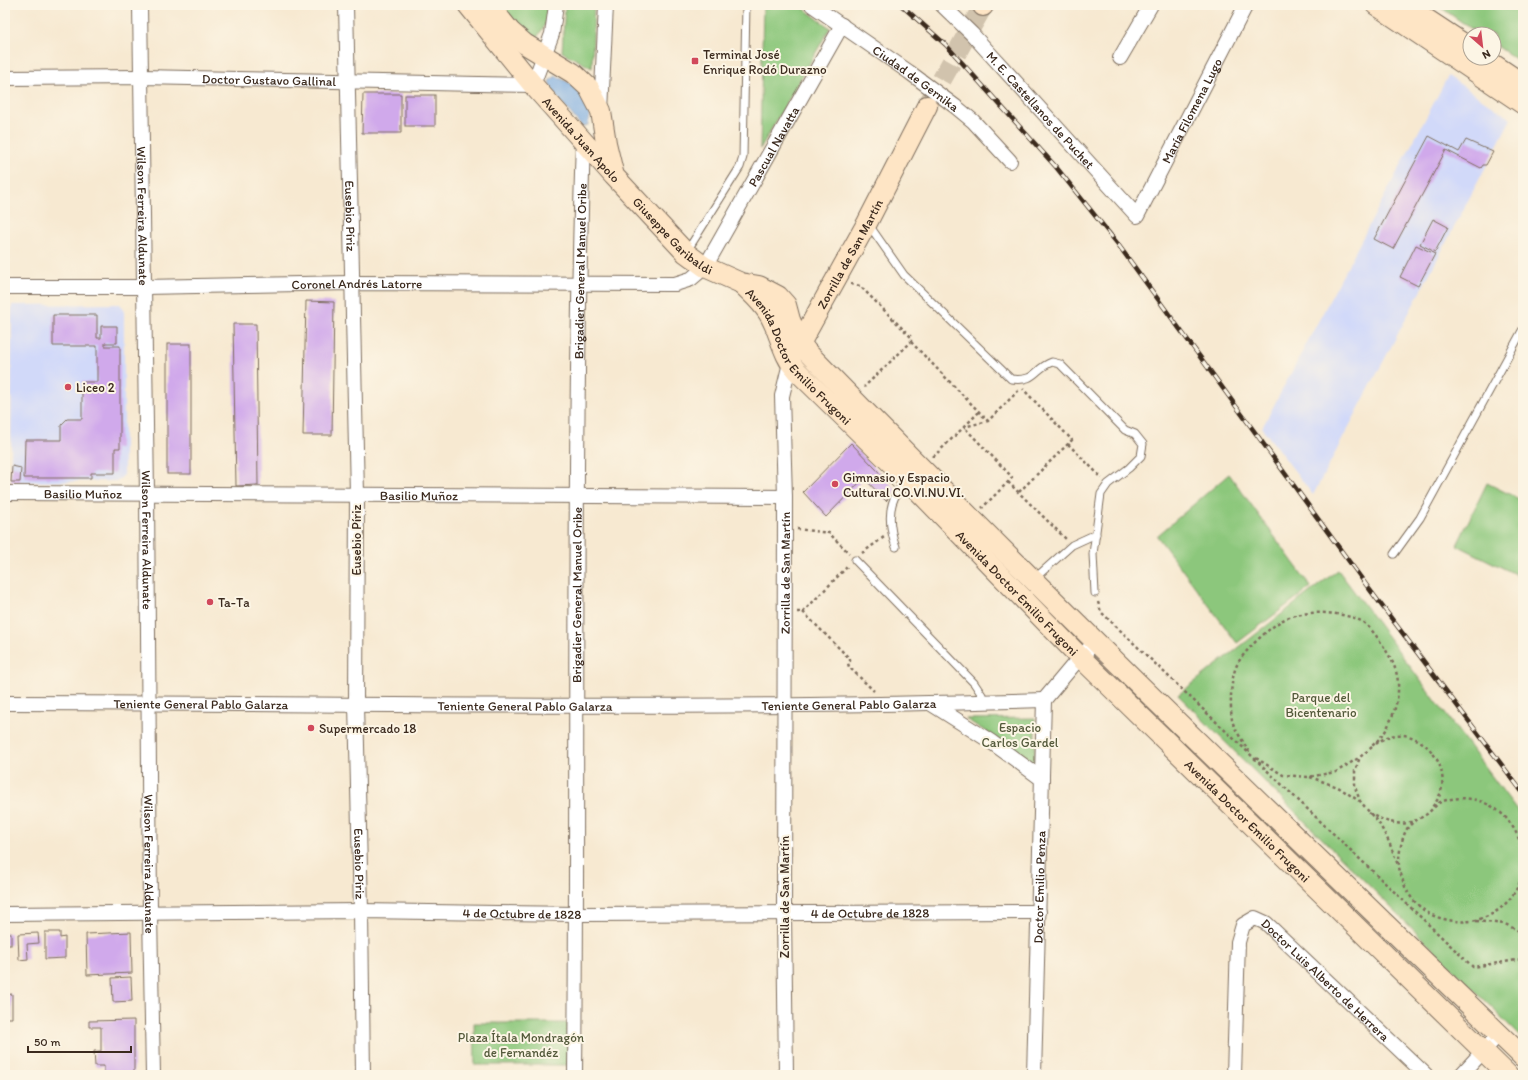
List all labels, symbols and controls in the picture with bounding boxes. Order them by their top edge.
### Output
north arrow [1462,26,1502,66]
street label: Ciudad de Gernika [870,42,962,114]
place label: Terminal José Enrique Rodó Durazno [703,47,827,77]
text: N [1480,47,1493,62]
street label: M. E. Castellanos de Puchet [984,48,1098,172]
street label: María Filomena Lugo [1158,55,1225,166]
marker: Terminal José Enrique Rodó Durazno [690,56,700,66]
street label: Doctor Gustavo Gallinal [202,71,336,88]
street label: Avenida Juan Apolo [540,94,624,186]
street label: Pascual Navatta [745,103,802,189]
street label: Wilson Ferreira Aldunate [135,146,152,286]
street label: Eusebio Píriz [342,180,359,252]
street label: Brigadier General Manuel Oribe [571,183,589,359]
street label: Giuseppe Garibaldi [630,194,715,277]
street label: Zorrilla de San Martín [814,196,886,311]
street label: Coronel Andrés Latorre [291,275,422,292]
street label: Avenida Doctor Emilio Frugoni [743,285,855,428]
place label: Liceo 2 [76,380,115,395]
marker: Liceo 2 [63,382,73,392]
street label: Wilson Ferreira Aldunate [139,470,155,610]
place label: Gimnasio y Espacio Cultural CO.VI.NU.VI. [843,470,964,500]
marker: Gimnasio y Espacio Cultural CO.VI.NU.VI. [830,479,840,489]
street label: Basilio Muñoz [44,486,122,501]
street label: Basilio Muñoz [380,487,458,503]
street label: Eusebio Píriz [349,504,364,576]
street label: Brigadier General Manuel Oribe [569,507,584,683]
street label: Zorrilla de San Martín [777,511,792,634]
street label: Avenida Doctor Emilio Frugoni [953,527,1082,659]
place label: Ta-Ta [218,595,250,610]
marker: Ta-Ta [205,597,215,607]
park label: Parque del Bicentenario [1285,690,1357,720]
street label: Teniente General Pablo Galarza [762,695,937,713]
street label: Teniente General Pablo Galarza [114,696,289,712]
street label: Teniente General Pablo Galarza [438,698,613,713]
park label: Espacio Carlos Gardel [981,720,1059,750]
place label: Supermercado 18 [319,721,416,736]
marker: Supermercado 18 [306,723,316,733]
street label: Avenida Doctor Emilio Frugoni [1182,756,1313,885]
street label: Wilson Ferreira Aldunate [142,794,158,934]
street label: Eusebio Píriz [352,828,368,900]
street label: Doctor Emilio Penza [1030,830,1048,944]
street label: Zorrilla de San Martín [777,835,792,958]
street label: 4 de Octubre de 1828 [463,905,581,922]
street label: 4 de Octubre de 1828 [811,905,929,920]
street label: Doctor Luis Alberto de Herrera [1258,915,1393,1044]
scale bar [28,1028,131,1054]
park label: Plaza Ítala Mondragón de Fernandéz [458,1030,585,1060]
text: 50 m [34,1035,60,1049]

